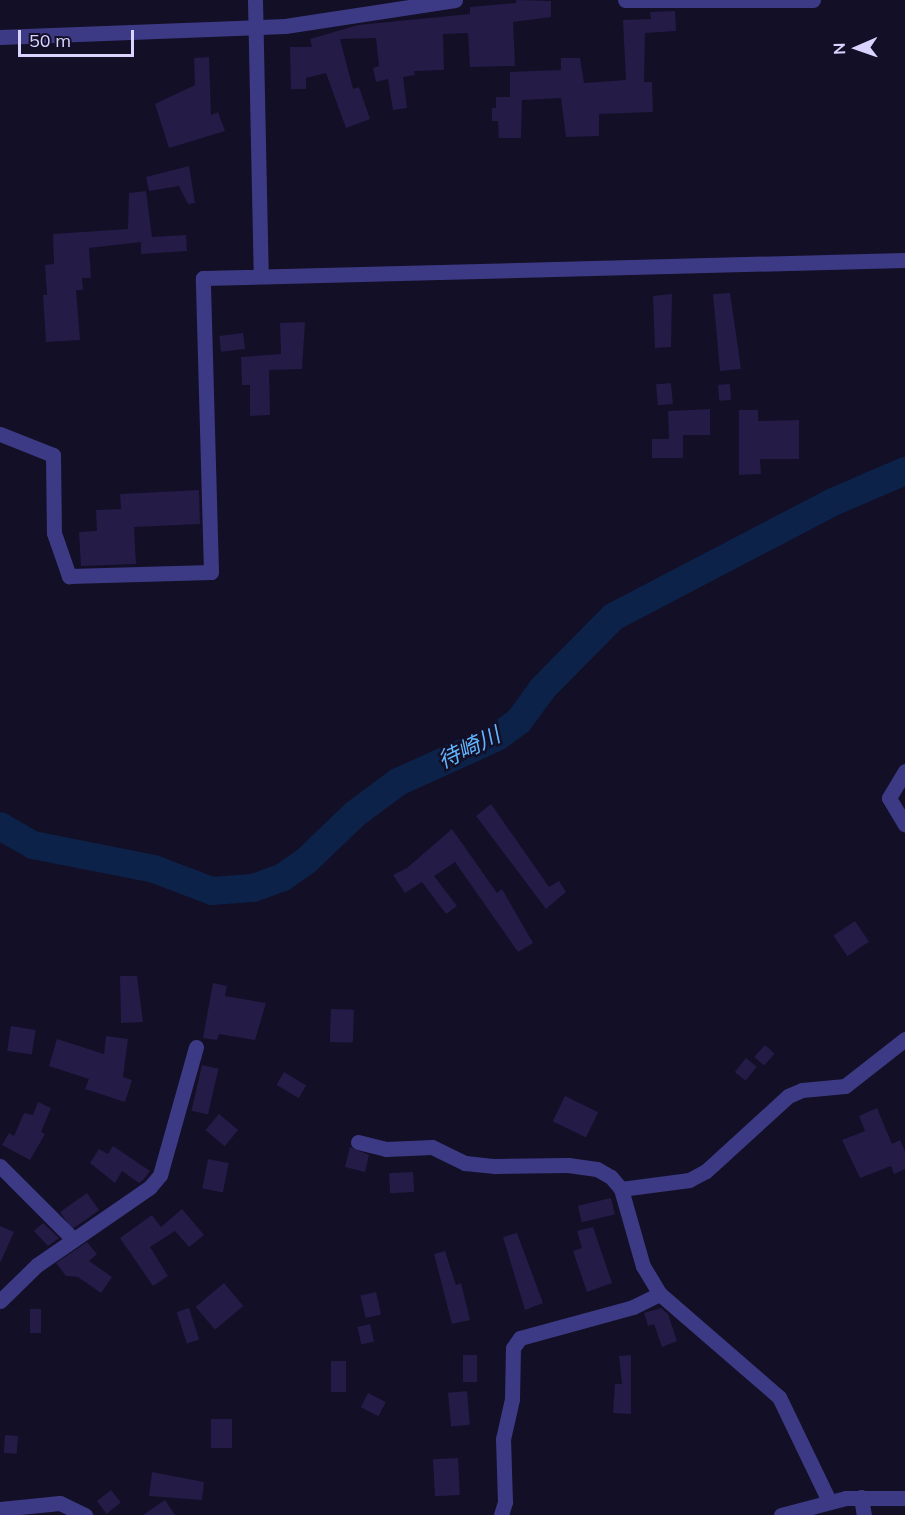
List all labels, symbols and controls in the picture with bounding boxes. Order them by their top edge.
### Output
scale bar [21,18,136,56]
north arrow [827,18,887,78]
text: 50 m [29,29,71,52]
text: N [829,42,849,55]
water label: 待崎川 [434,722,504,774]

